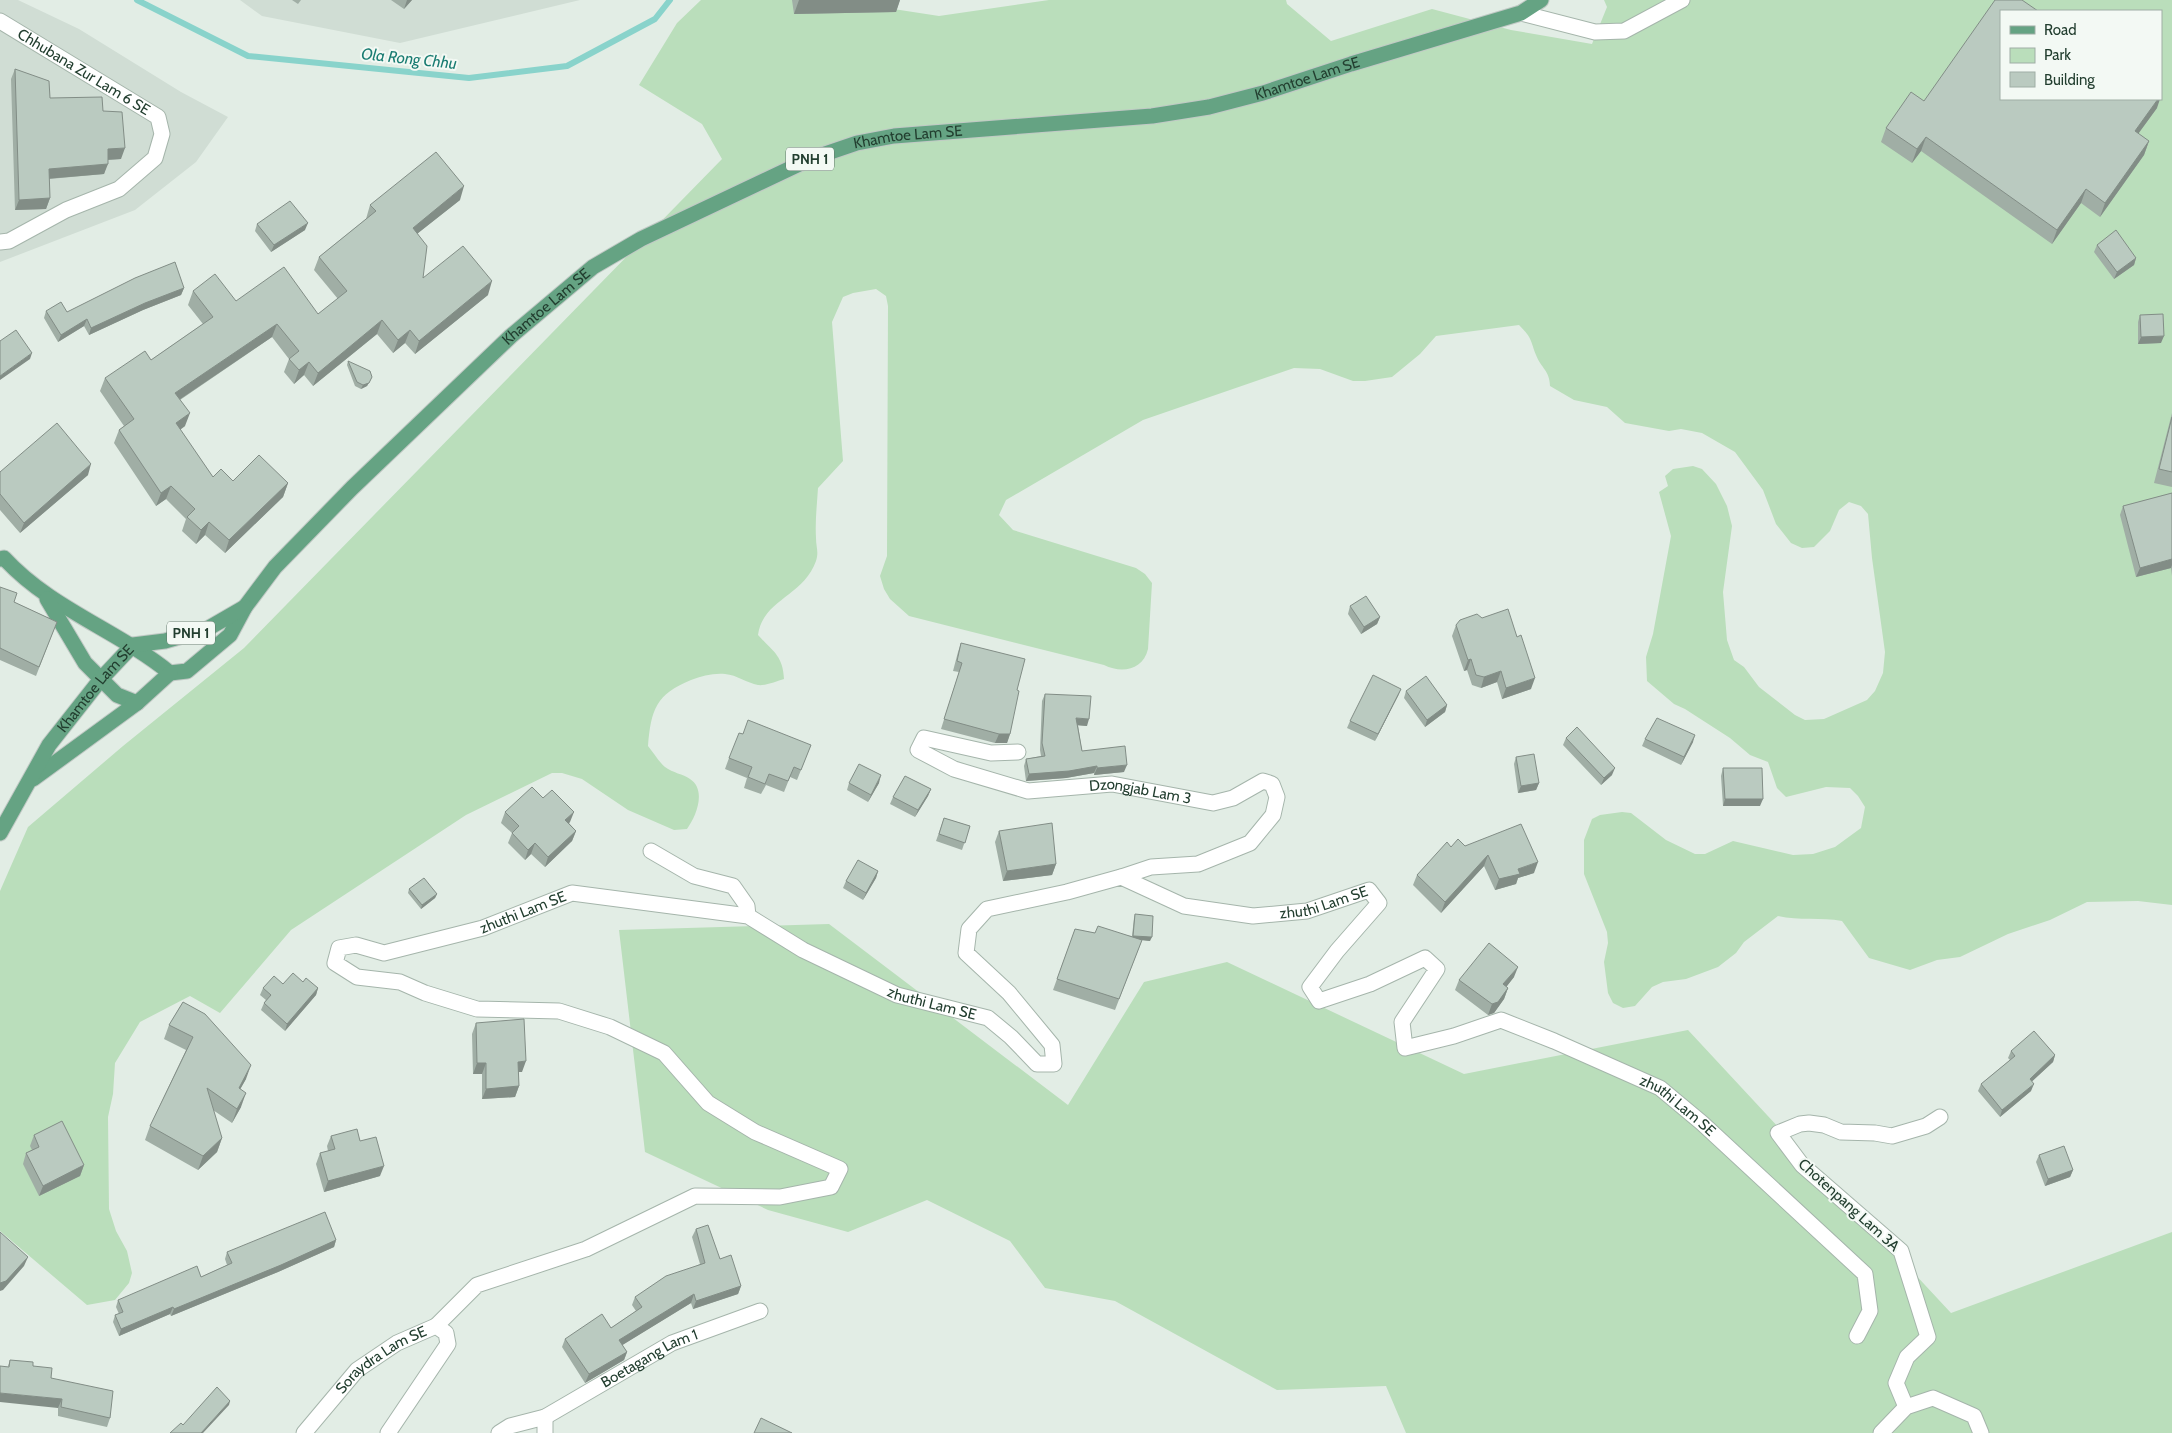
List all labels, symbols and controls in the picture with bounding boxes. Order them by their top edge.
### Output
legend [2000,10,2162,100]
text: Road [2044,21,2077,39]
street label: Chhubana Zur Lam 6 SE [14,25,153,119]
water label: Ola Rong Chhu [360,44,458,73]
text: Park [2044,46,2071,64]
street label: Khamtoe Lam SE [1253,53,1362,104]
text: Building [2044,71,2095,89]
street label: Khamtoe Lam SE [852,122,963,152]
road number: PNH 1 [786,148,834,170]
street label: Khamtoe Lam SE [498,264,594,349]
road number: PNH 1 [167,622,215,644]
street label: Khamtoe Lam SE [53,641,138,736]
street label: Dzongjab Lam 3 [1088,775,1193,808]
street label: zhuthi Lam SE [1279,882,1370,922]
street label: zhuthi Lam SE [477,887,569,937]
street label: zhuthi Lam SE [884,983,978,1024]
street label: zhuthi Lam SE [1637,1071,1719,1140]
street label: Chotenpang Lam 3A [1795,1155,1904,1256]
street label: Soraydra Lam SE [332,1322,429,1397]
street label: Boetagang Lam 1 [598,1325,700,1391]

